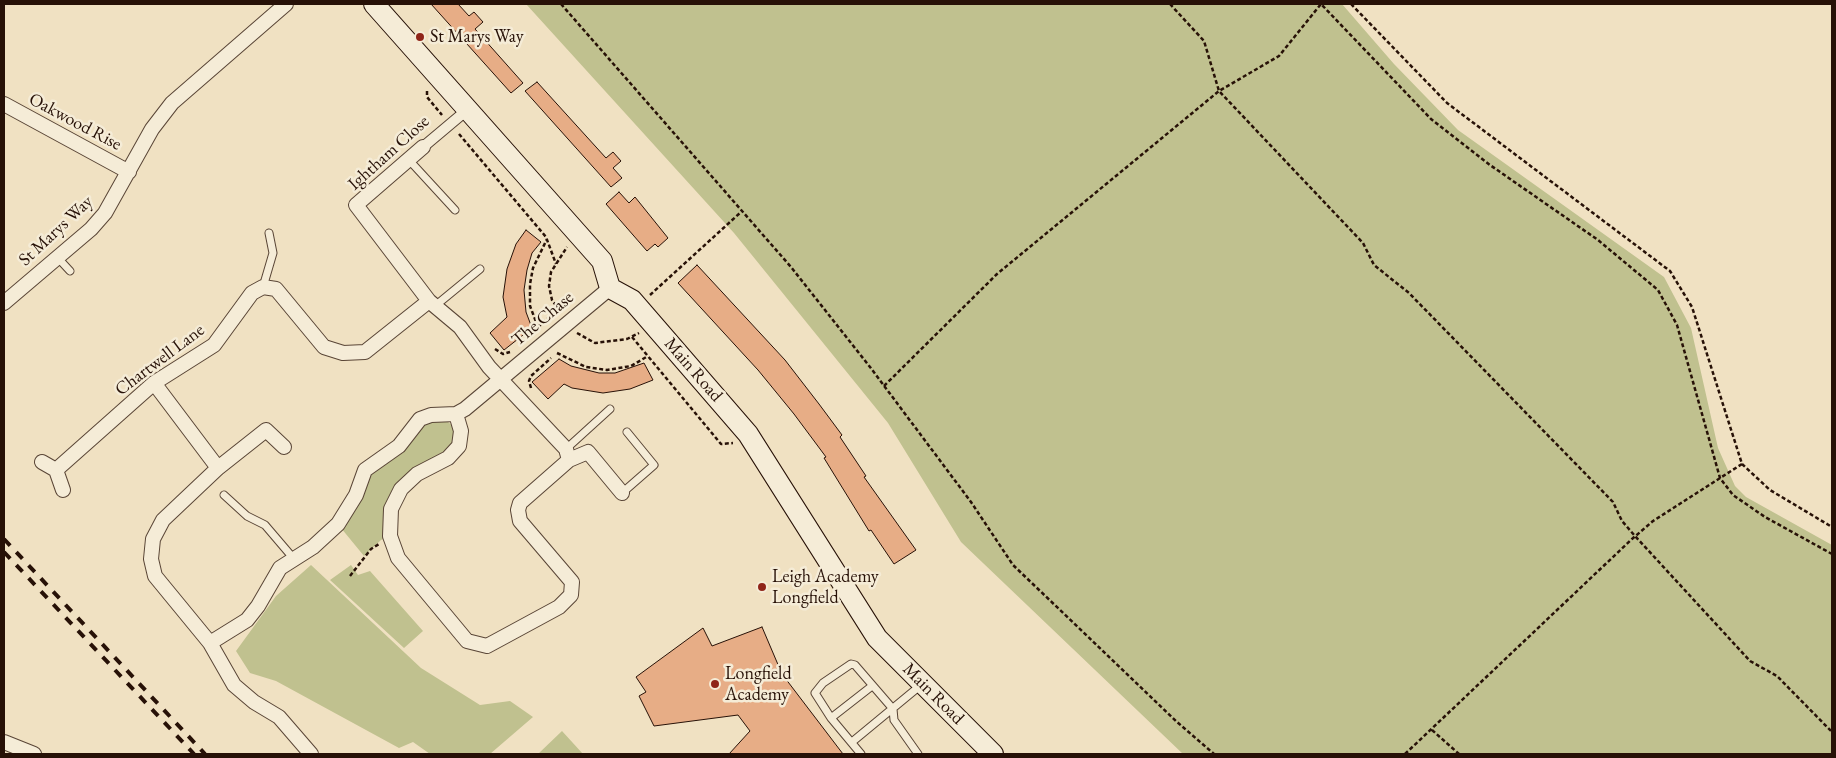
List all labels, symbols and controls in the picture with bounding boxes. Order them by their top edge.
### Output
place label: St Marys Way [430,26,524,48]
marker: St Marys Way [414,31,426,43]
street label: Oakwood Rise [25,89,125,155]
street label: Ightham Close [344,111,434,195]
street label: St Marys Way [14,191,98,271]
street label: The Chase [508,287,578,351]
street label: Chartwell Lane [111,319,209,401]
street label: Main Road [659,333,727,407]
place label: Leigh Academy Longfield [772,566,879,608]
marker: Leigh Academy Longfield [756,581,768,593]
street label: Main Road [898,659,968,729]
place label: Longfield Academy [725,663,792,706]
marker: Longfield Academy [709,678,721,690]

